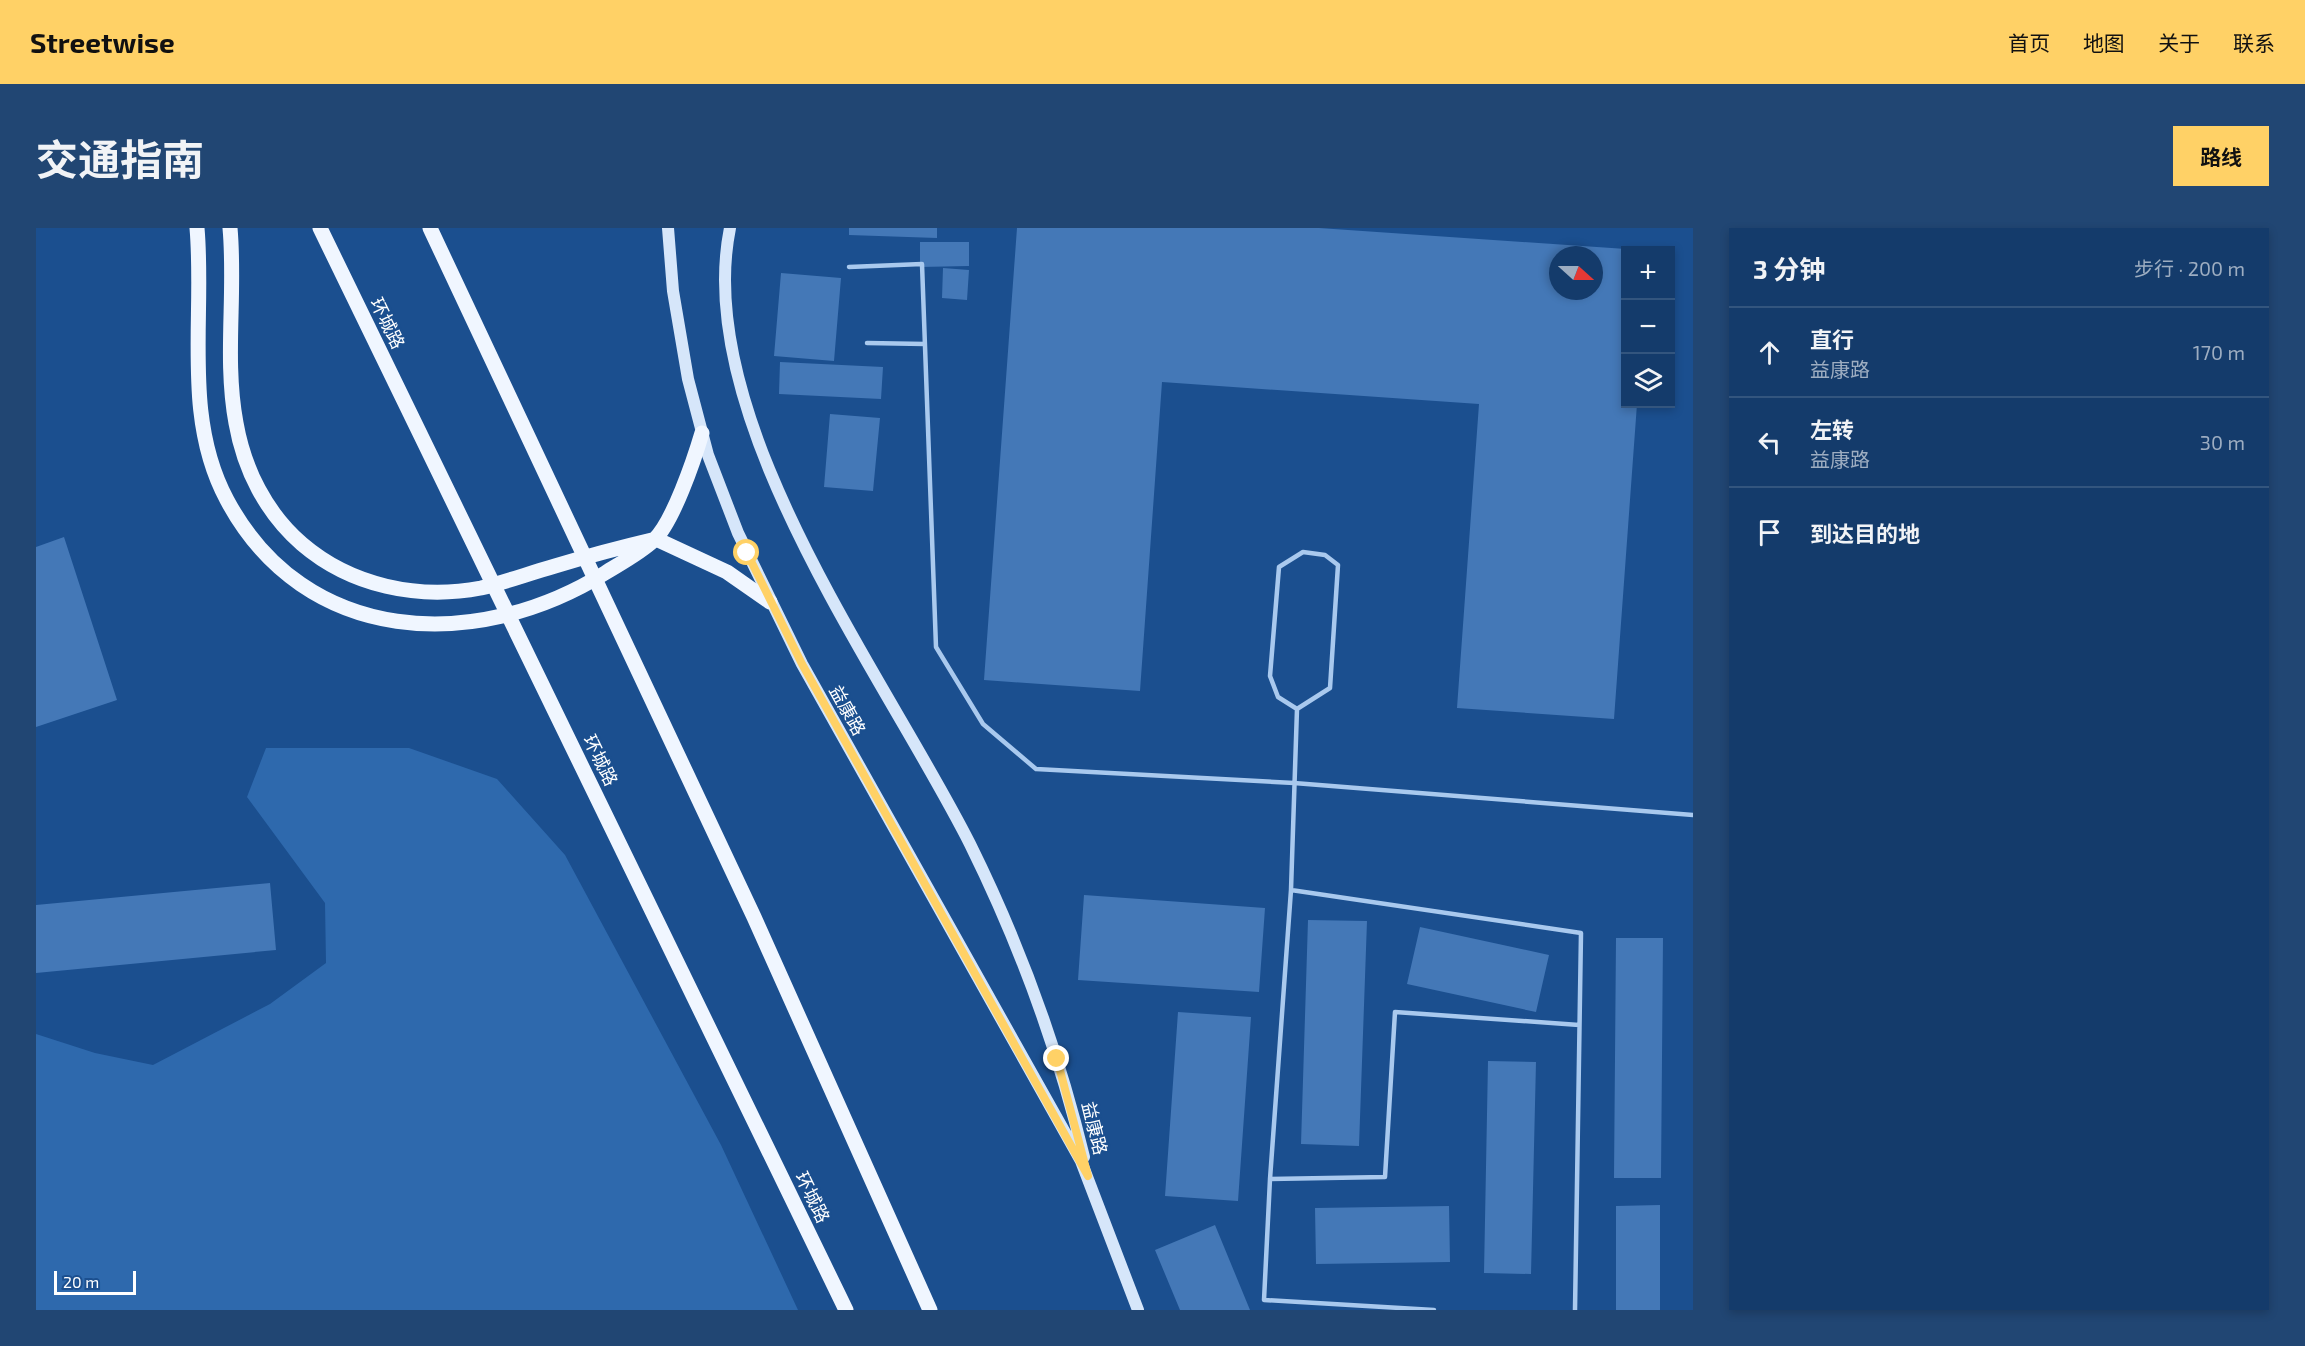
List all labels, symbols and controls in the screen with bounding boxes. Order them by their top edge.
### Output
text: Streetwise [30,25,175,59]
text: 首页 [2008,30,2050,55]
text: 地图 [2083,30,2125,55]
text: 关于 [2158,30,2200,55]
text: 联系 [2233,30,2275,55]
button: 路线 [2173,126,2269,186]
text: 交通指南 [36,133,204,183]
north arrow [1549,246,1603,300]
map controls [1621,246,1675,408]
button: + [1621,246,1675,300]
text: 3 分钟 [1753,253,1825,284]
text: 步行 · 200 m [2134,256,2245,280]
street label: 环城路 [366,294,410,352]
button: − [1621,300,1675,354]
text: 直行 [1810,326,1854,352]
icon: ahead [1753,336,1786,369]
text: 170 m [2193,340,2245,364]
button: layers [1621,354,1675,408]
text: 益康路 [1810,357,1870,381]
text: 左转 [1810,416,1854,442]
icon: left [1753,426,1786,459]
text: 30 m [2200,430,2245,454]
text: 益康路 [1810,447,1870,471]
icon: arrive [1753,516,1786,549]
text: 到达目的地 [1810,520,1920,546]
route start [733,539,759,565]
street label: 益康路 [825,681,871,739]
street label: 环城路 [579,731,623,789]
route end [1043,1045,1069,1071]
street label: 益康路 [1078,1099,1112,1157]
street label: 环城路 [791,1168,835,1226]
scale bar [54,1268,136,1296]
text: 20 m [63,1272,99,1291]

